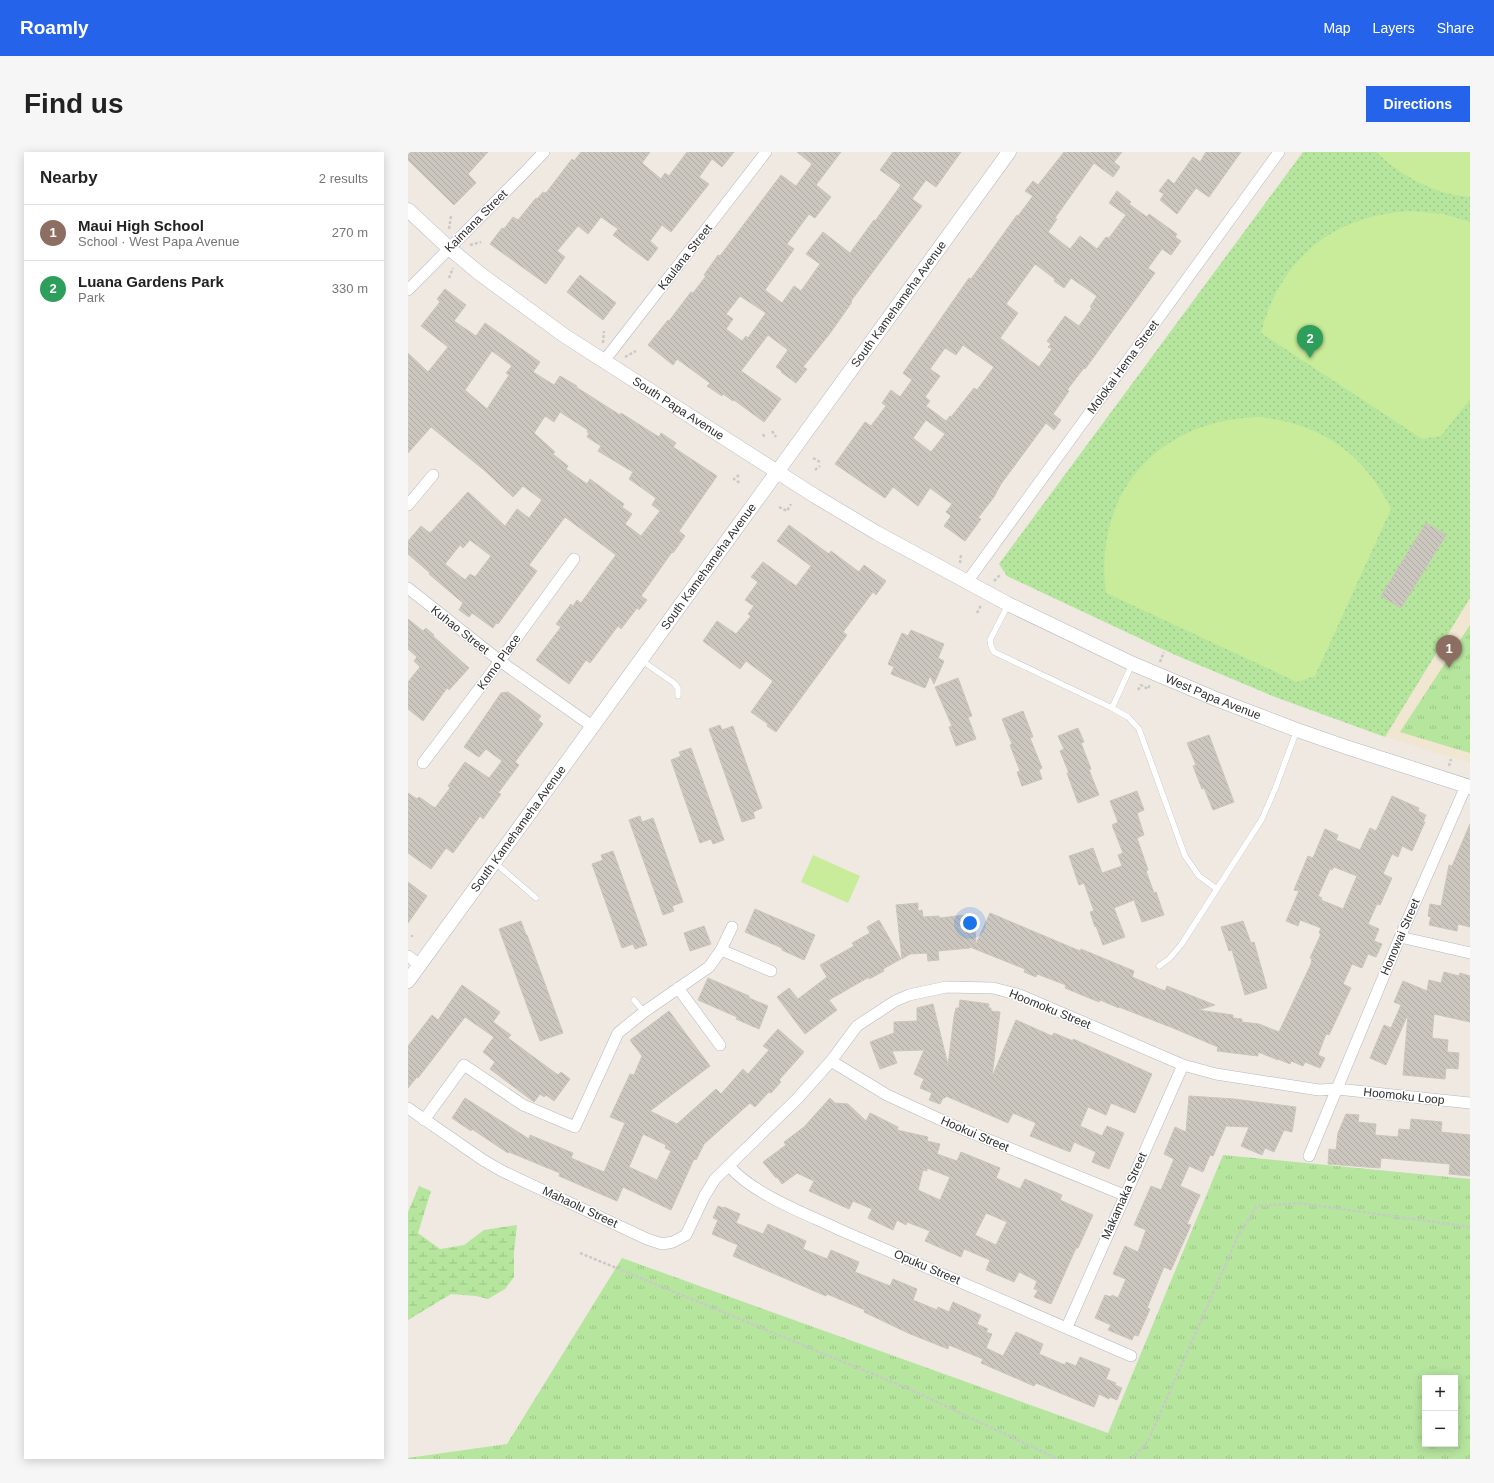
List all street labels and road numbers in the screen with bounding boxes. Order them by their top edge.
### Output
street label: Kaimana Street [442,186,511,255]
street label: Kaulana Street [655,221,715,293]
street label: South Kamehameha Avenue [848,238,949,370]
street label: Molokai Hema Street [1084,317,1162,416]
street label: South Papa Avenue [630,374,727,443]
street label: South Kamehameha Avenue [658,500,759,632]
street label: Kuhao Street [428,603,492,657]
street label: Komo Place [474,631,524,692]
street label: West Papa Avenue [1163,671,1263,723]
street label: South Kamehameha Avenue [468,763,569,895]
street label: Honowai Street [1378,896,1423,977]
street label: Hoomoku Street [1007,986,1093,1032]
street label: Hoomoku Loop [1363,1085,1446,1107]
street label: Hookui Street [939,1113,1012,1155]
street label: Makamaka Street [1098,1150,1150,1242]
street label: Mahaolu Street [540,1183,620,1231]
street label: Opuku Street [892,1247,963,1288]

